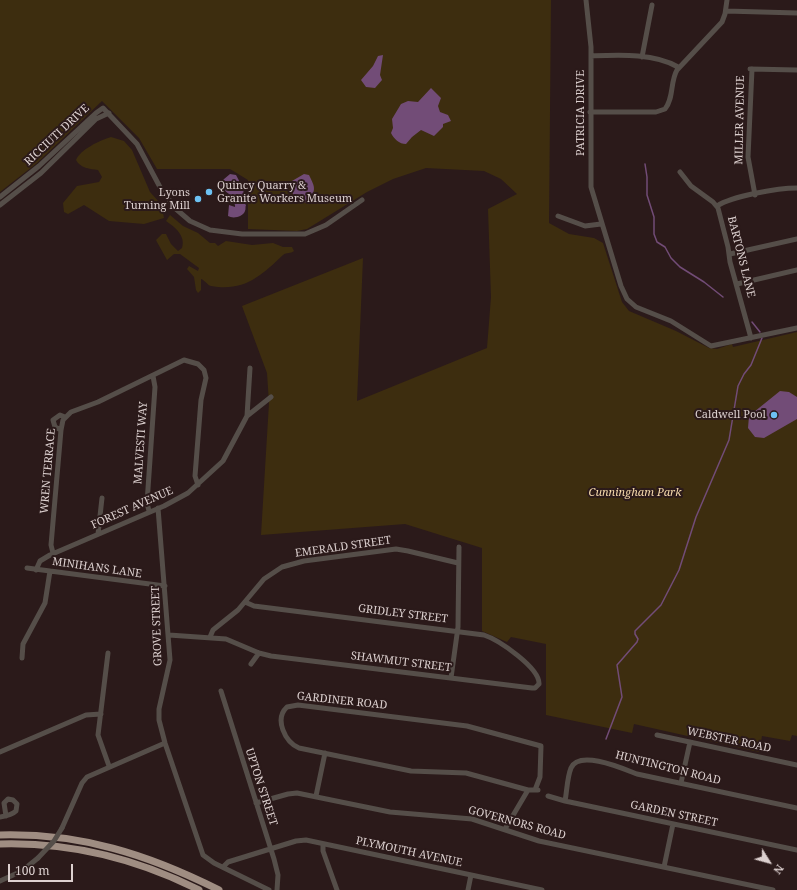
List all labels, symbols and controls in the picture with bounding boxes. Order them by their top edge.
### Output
street label: PATRICIA DRIVE [574,70,588,156]
street label: MILLER AVENUE [733,75,747,165]
street label: RICCIUTI DRIVE [22,102,92,168]
place label: Quincy Quarry & Granite Workers Museum [217,179,352,205]
place label: Lyons Turning Mill [124,186,190,212]
marker: Quincy Quarry & Granite Workers Museum [204,187,214,197]
marker: Lyons Turning Mill [193,194,203,204]
street label: BARTONS LANE [724,215,758,299]
street label: MALVESTI WAY [132,401,150,485]
place label: Caldwell Pool [695,408,766,422]
marker: Caldwell Pool [769,410,779,420]
street label: WREN TERRACE [38,428,58,514]
street label: FOREST AVENUE [89,484,175,532]
park label: Cunningham Park [589,486,681,500]
street label: EMERALD STREET [294,534,392,560]
street label: MINIHANS LANE [51,555,143,581]
street label: GROVE STREET [149,586,165,666]
street label: GRIDLEY STREET [357,602,449,626]
street label: SHAWMUT STREET [350,649,452,675]
street label: GARDINER ROAD [296,690,388,712]
street label: WEBSTER ROAD [686,725,772,755]
street label: UPTON STREET [242,747,280,827]
street label: HUNTINGTON ROAD [614,748,722,788]
street label: GARDEN STREET [629,798,719,830]
street label: GOVERNORS ROAD [467,804,567,842]
street label: PLYMOUTH AVENUE [354,834,464,870]
north arrow [749,842,789,882]
scale bar [10,856,75,882]
text: 100 m [15,862,50,879]
text: N [770,862,788,877]

